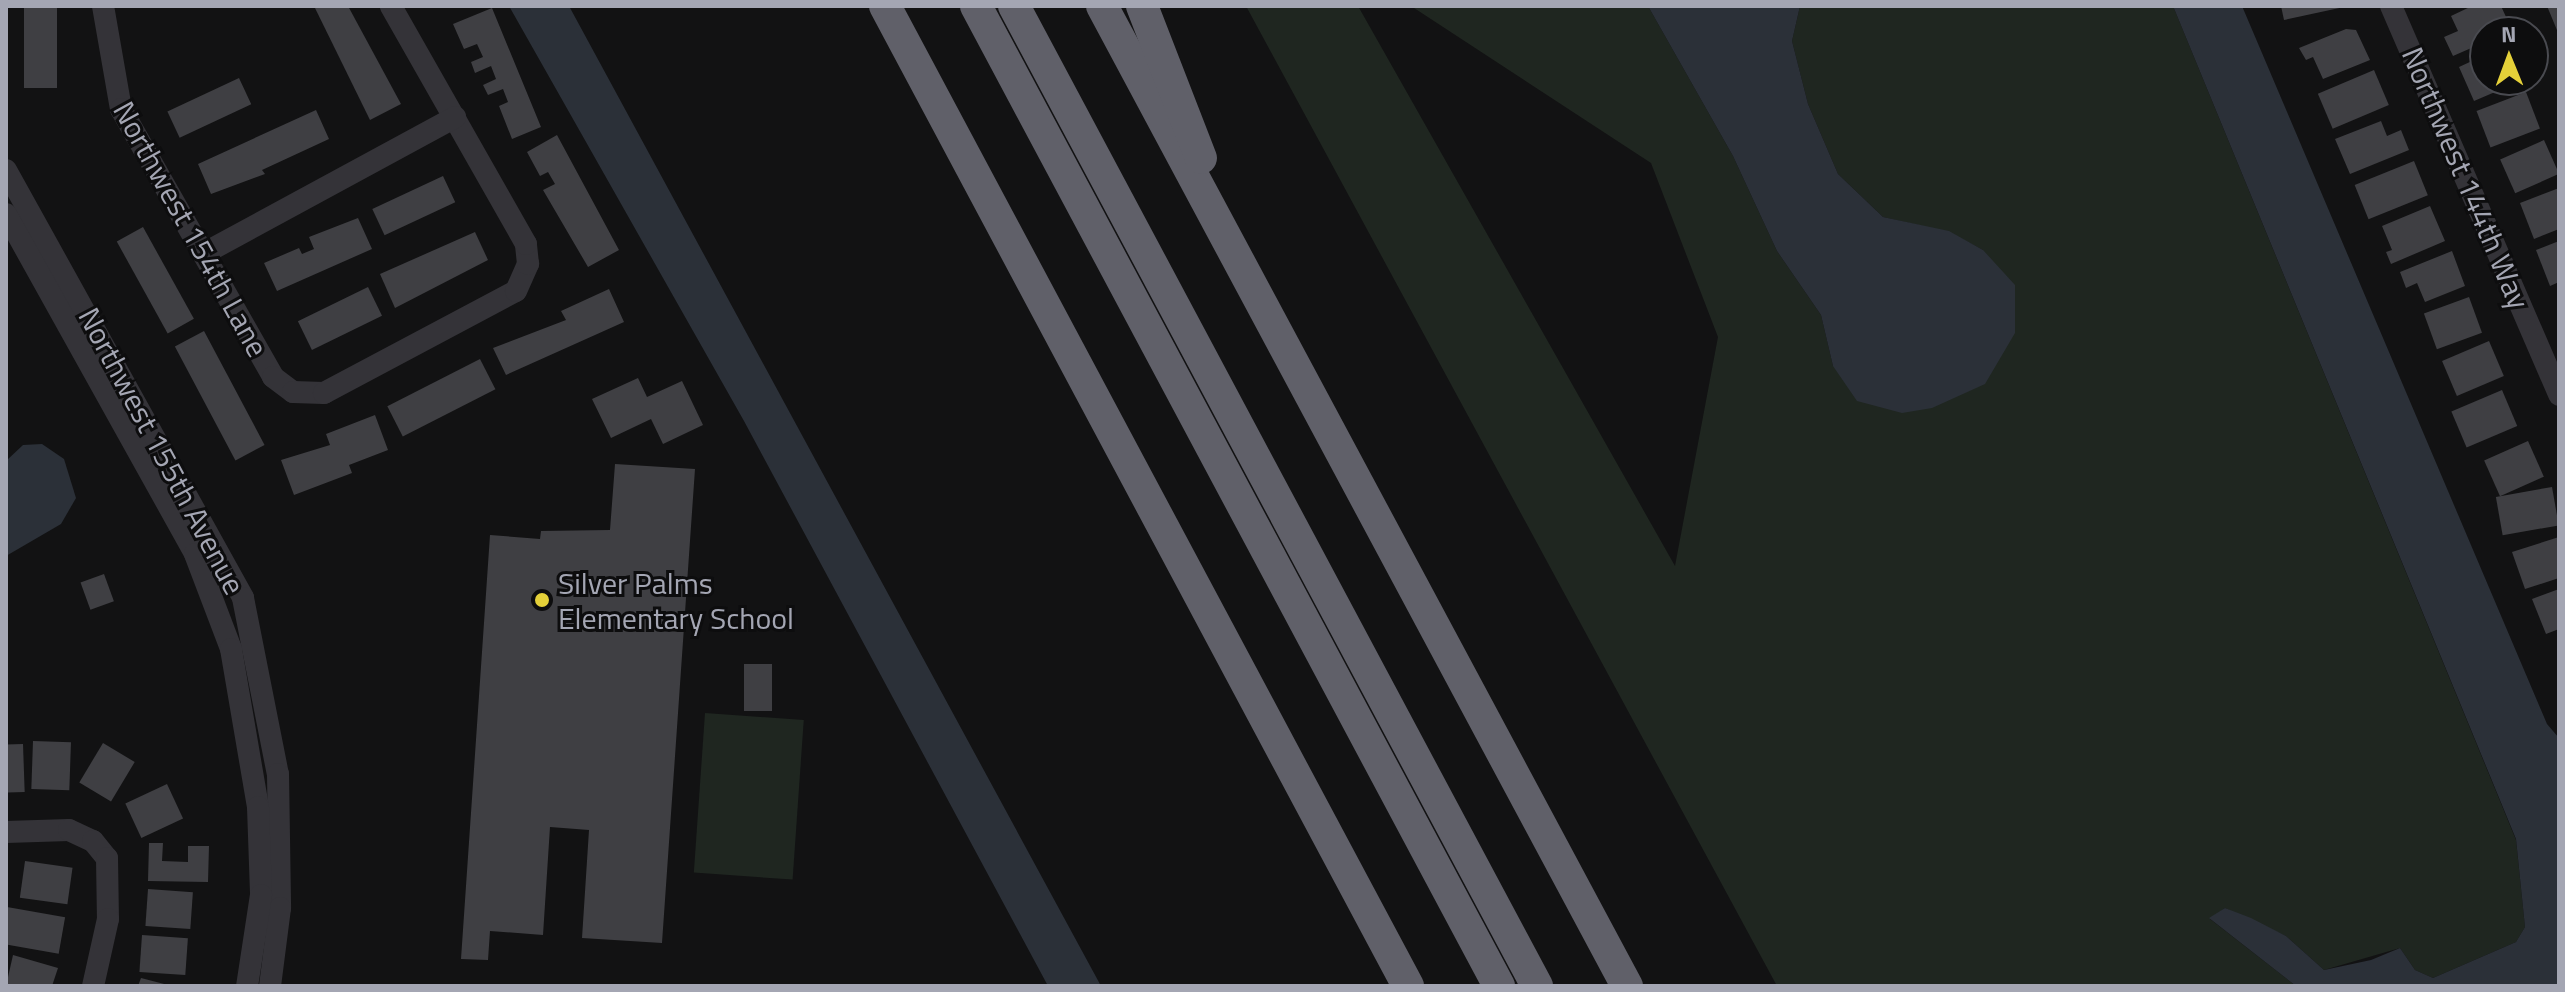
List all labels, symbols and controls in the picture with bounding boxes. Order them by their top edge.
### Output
north arrow [2469,16,2549,96]
text: N [2501,17,2517,51]
street label: Northwest 144th Way [2395,42,2537,314]
street label: Northwest 154th Lane [106,95,276,363]
street label: Northwest 155th Avenue [71,302,253,600]
place label: Silver Palms Elementary School [558,565,794,636]
marker: Silver Palms Elementary School [533,591,551,609]

